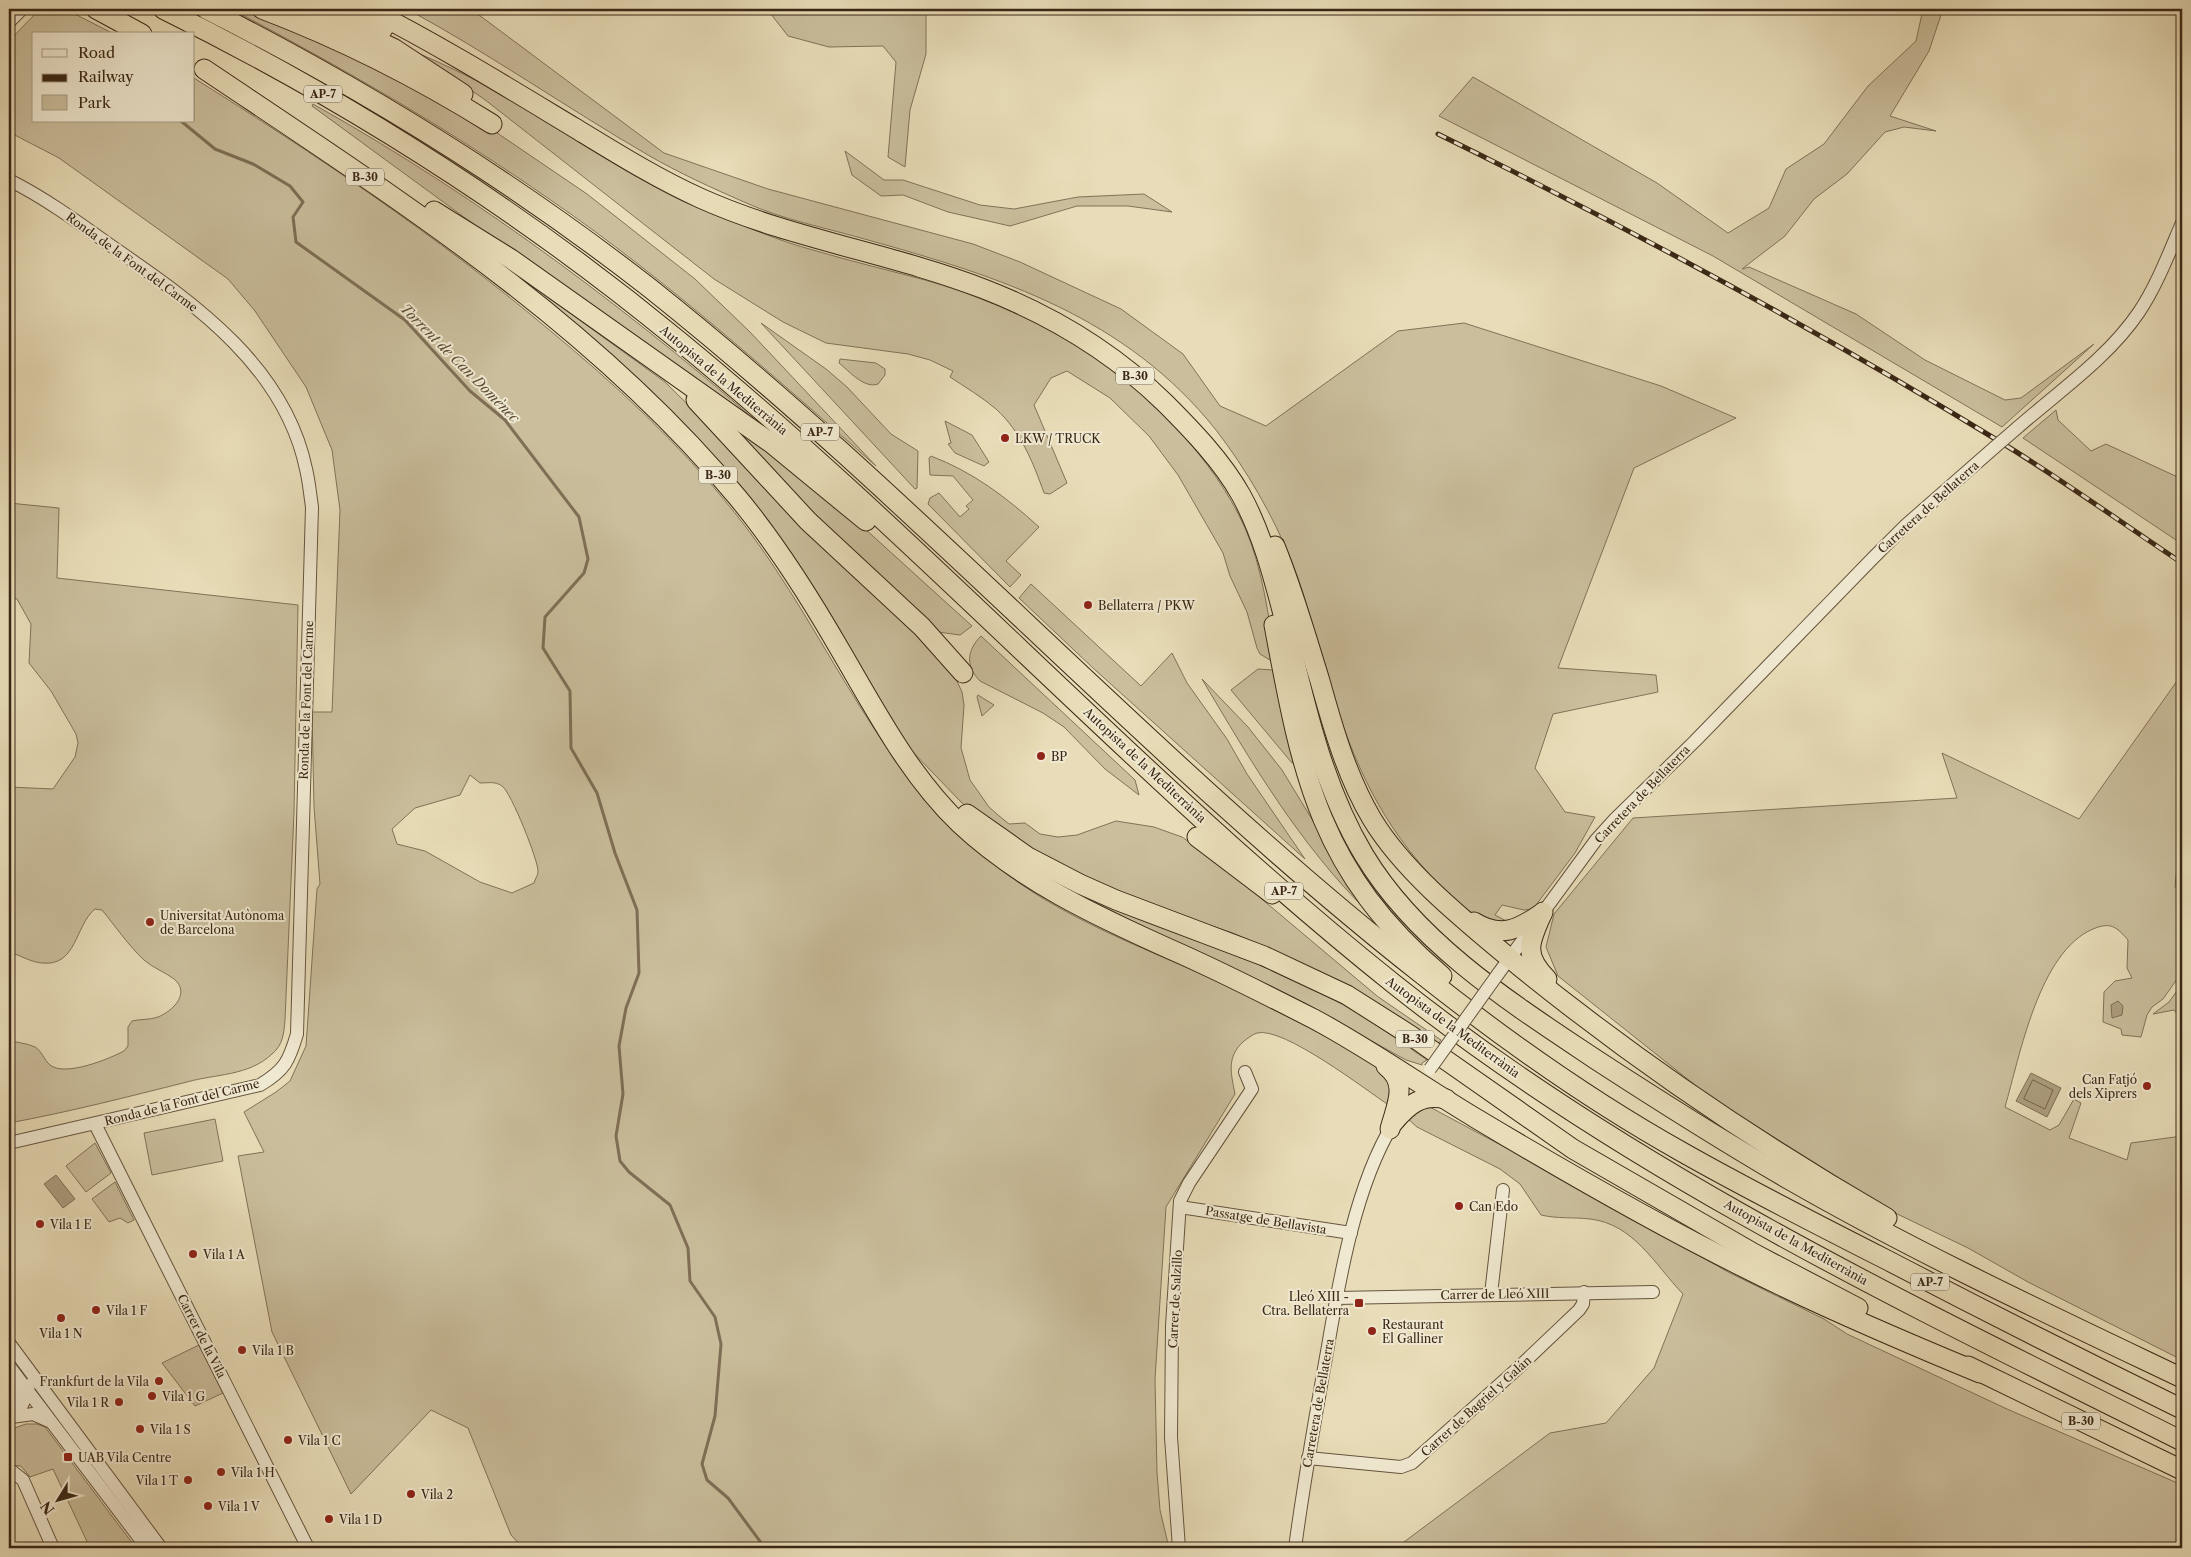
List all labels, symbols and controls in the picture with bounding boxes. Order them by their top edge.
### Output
legend [32,32,195,122]
text: Road [78,43,115,62]
text: Railway [78,67,134,86]
road number: AP-7 [304,86,342,102]
text: Park [78,93,112,112]
road number: B-30 [346,168,384,186]
street label: Ronda de la Font del Carme [63,209,201,315]
water label: Torrent de Can Domènec [397,300,524,427]
street label: Autopista de la Mediterrània [656,322,791,438]
road number: B-30 [1116,368,1154,384]
road number: AP-7 [801,424,839,441]
place label: LKW / TRUCK [1015,431,1101,446]
marker: LKW / TRUCK [999,432,1011,444]
street label: Carretera de Bellaterra [1874,457,1982,556]
road number: B-30 [699,466,737,484]
place label: Bellaterra / PKW [1098,598,1196,613]
marker: Bellaterra / PKW [1082,599,1094,611]
street label: Ronda de la Font del Carme [296,620,316,780]
street label: Autopista de la Mediterrània [1080,704,1210,826]
street label: Carretera de Bellaterra [1591,741,1693,846]
place label: BP [1051,749,1067,764]
marker: BP [1035,750,1047,762]
road number: AP-7 [1265,882,1303,899]
place label: Universitat Autònoma de Barcelona [160,908,285,937]
marker: Universitat Autònoma de Barcelona [144,916,156,928]
street label: Autopista de la Mediterrània [1382,973,1524,1081]
road number: B-30 [1396,1030,1434,1048]
place label: Can Fatjó dels Xiprers [2069,1072,2137,1101]
street label: Ronda de la Font del Carme [103,1075,261,1129]
marker: Can Fatjó dels Xiprers [2141,1080,2153,1092]
street label: Autopista de la Mediterrània [1721,1196,1871,1288]
place label: Can Edo [1469,1199,1518,1214]
marker: Can Edo [1453,1200,1465,1212]
street label: Passatge de Bellavista [1204,1203,1328,1237]
place label: Vila 1 E [49,1217,92,1232]
marker: Vila 1 E [34,1218,46,1230]
place label: Vila 1 A [202,1247,246,1262]
marker: Vila 1 A [187,1248,199,1260]
street label: Carrer de Salzillo [1165,1249,1185,1349]
road number: AP-7 [1911,1274,1949,1290]
street label: Carrer de Lleó XIII [1440,1286,1550,1302]
place label: Lleó XIII - Ctra. Bellaterra [1262,1289,1350,1318]
street label: Carrer de la Vila [174,1292,230,1381]
marker: Lleó XIII - Ctra. Bellaterra [1353,1297,1365,1309]
place label: Vila 1 F [105,1303,147,1318]
marker: Vila 1 F [90,1304,102,1316]
marker: Vila 1 N [55,1312,67,1324]
place label: Restaurant El Galliner [1382,1317,1444,1346]
marker: Restaurant El Galliner [1366,1325,1378,1337]
place label: Vila 1 N [38,1326,83,1341]
street label: Carretera de Bellaterra [1299,1337,1337,1469]
place label: Vila 1 B [251,1343,294,1358]
marker: Vila 1 B [236,1344,248,1356]
street label: Carrer de Bagriel y Galán [1418,1352,1535,1460]
place label: Frankfurt de la Vila [39,1374,150,1389]
marker: Frankfurt de la Vila [153,1375,165,1387]
place label: Vila 1 G [161,1389,205,1404]
marker: Vila 1 G [146,1390,158,1402]
place label: Vila 1 R [66,1395,110,1410]
marker: Vila 1 R [113,1396,125,1408]
road number: B-30 [2062,1412,2100,1430]
place label: Vila 1 S [149,1422,191,1437]
marker: Vila 1 S [134,1423,146,1435]
place label: Vila 1 C [297,1433,341,1448]
marker: Vila 1 C [282,1434,294,1446]
place label: UAB Vila Centre [78,1450,172,1465]
marker: UAB Vila Centre [62,1451,74,1463]
place label: Vila 1 H [230,1465,275,1480]
marker: Vila 1 H [215,1466,227,1478]
place label: Vila 1 T [135,1473,178,1488]
north arrow [32,1474,82,1524]
marker: Vila 1 T [182,1474,194,1486]
place label: Vila 2 [420,1487,453,1502]
marker: Vila 2 [405,1488,417,1500]
text: N [37,1498,58,1518]
place label: Vila 1 V [217,1499,260,1514]
marker: Vila 1 V [202,1500,214,1512]
place label: Vila 1 D [338,1512,382,1527]
marker: Vila 1 D [323,1513,335,1525]

